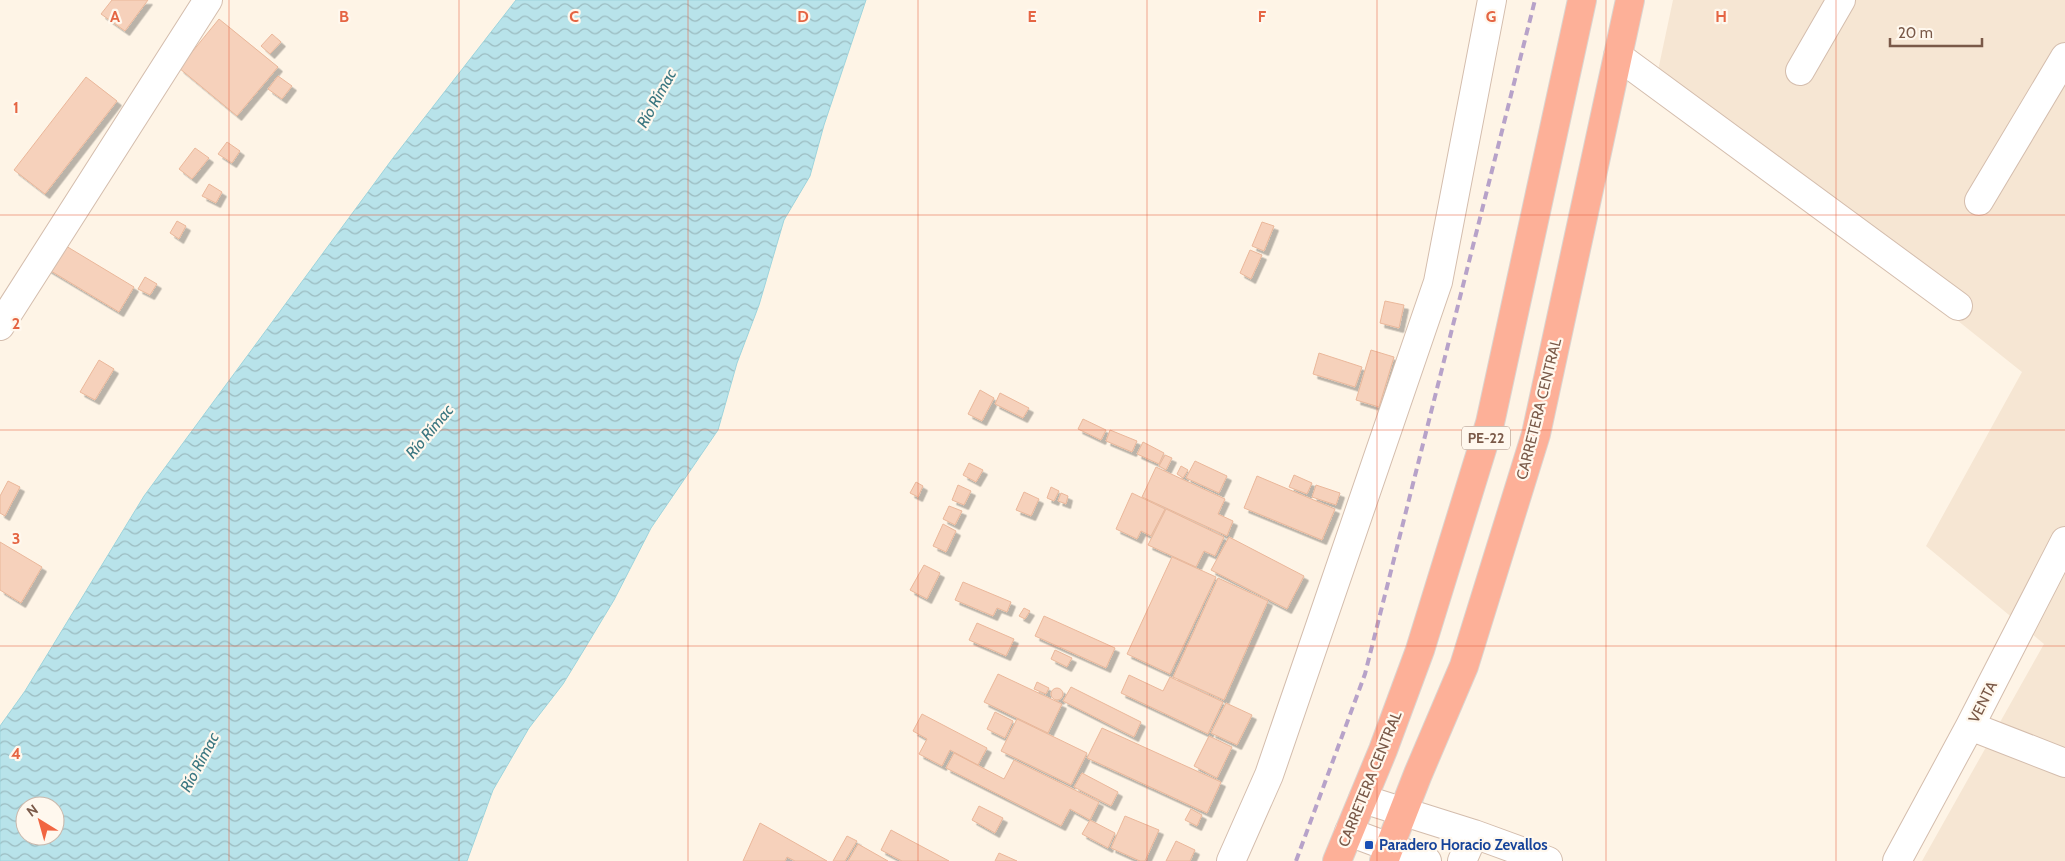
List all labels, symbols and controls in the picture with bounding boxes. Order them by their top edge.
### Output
text: A [110,7,120,26]
text: B [339,7,349,26]
text: C [569,7,579,26]
text: D [797,7,809,26]
text: E [1027,7,1037,26]
text: F [1258,7,1267,26]
text: G [1486,7,1496,26]
text: H [1715,7,1727,26]
scale bar [1890,15,1982,47]
text: 20 m [1898,24,1933,42]
water label: Río Rímac [633,65,680,131]
text: 1 [13,98,19,117]
text: 2 [12,314,20,333]
street label: CARRETERA CENTRAL [1513,336,1565,481]
water label: Río Rímac [401,400,457,462]
road number: PE-22 [1462,426,1510,449]
text: 3 [12,529,20,548]
street label: VENTA [1965,677,2001,726]
street label: CARRETERA CENTRAL [1335,708,1406,849]
water label: Río Rímac [176,729,223,795]
text: 4 [11,744,21,763]
north arrow [15,796,65,846]
text: N [23,800,42,821]
place label: Paradero Horacio Zevallos [1379,836,1548,854]
marker: Paradero Horacio Zevallos [1363,839,1375,851]

